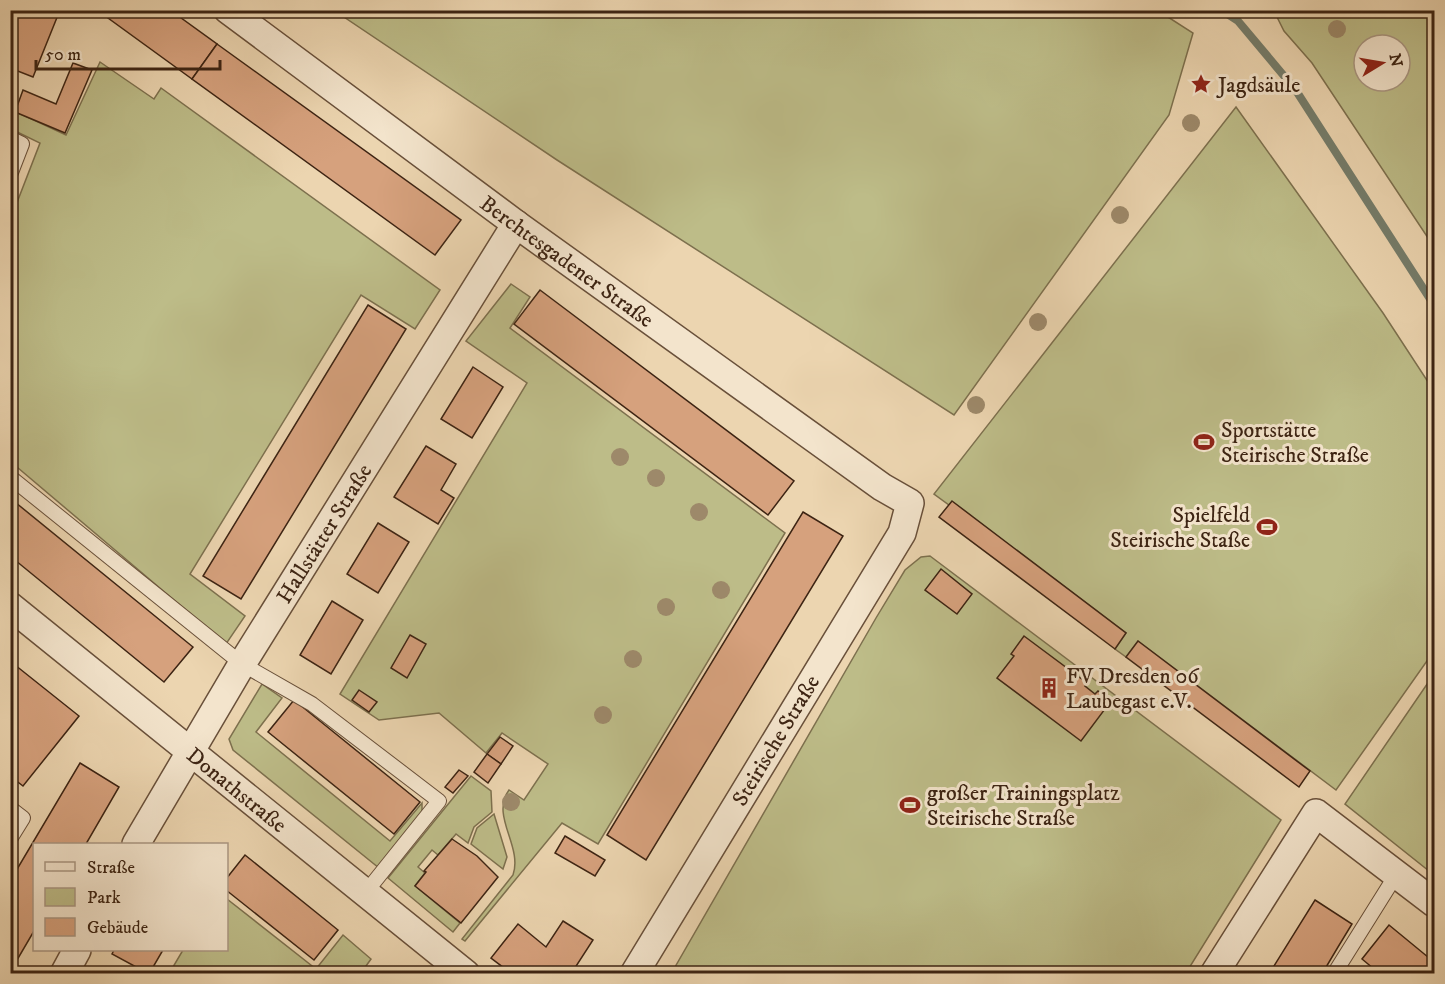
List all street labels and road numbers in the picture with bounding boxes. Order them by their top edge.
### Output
street label: Berchtesgadener Straße [474,190,659,334]
street label: Hallstätter Straße [271,459,378,609]
street label: Steirische Straße [727,670,826,811]
street label: Donathstraße [181,742,292,839]

